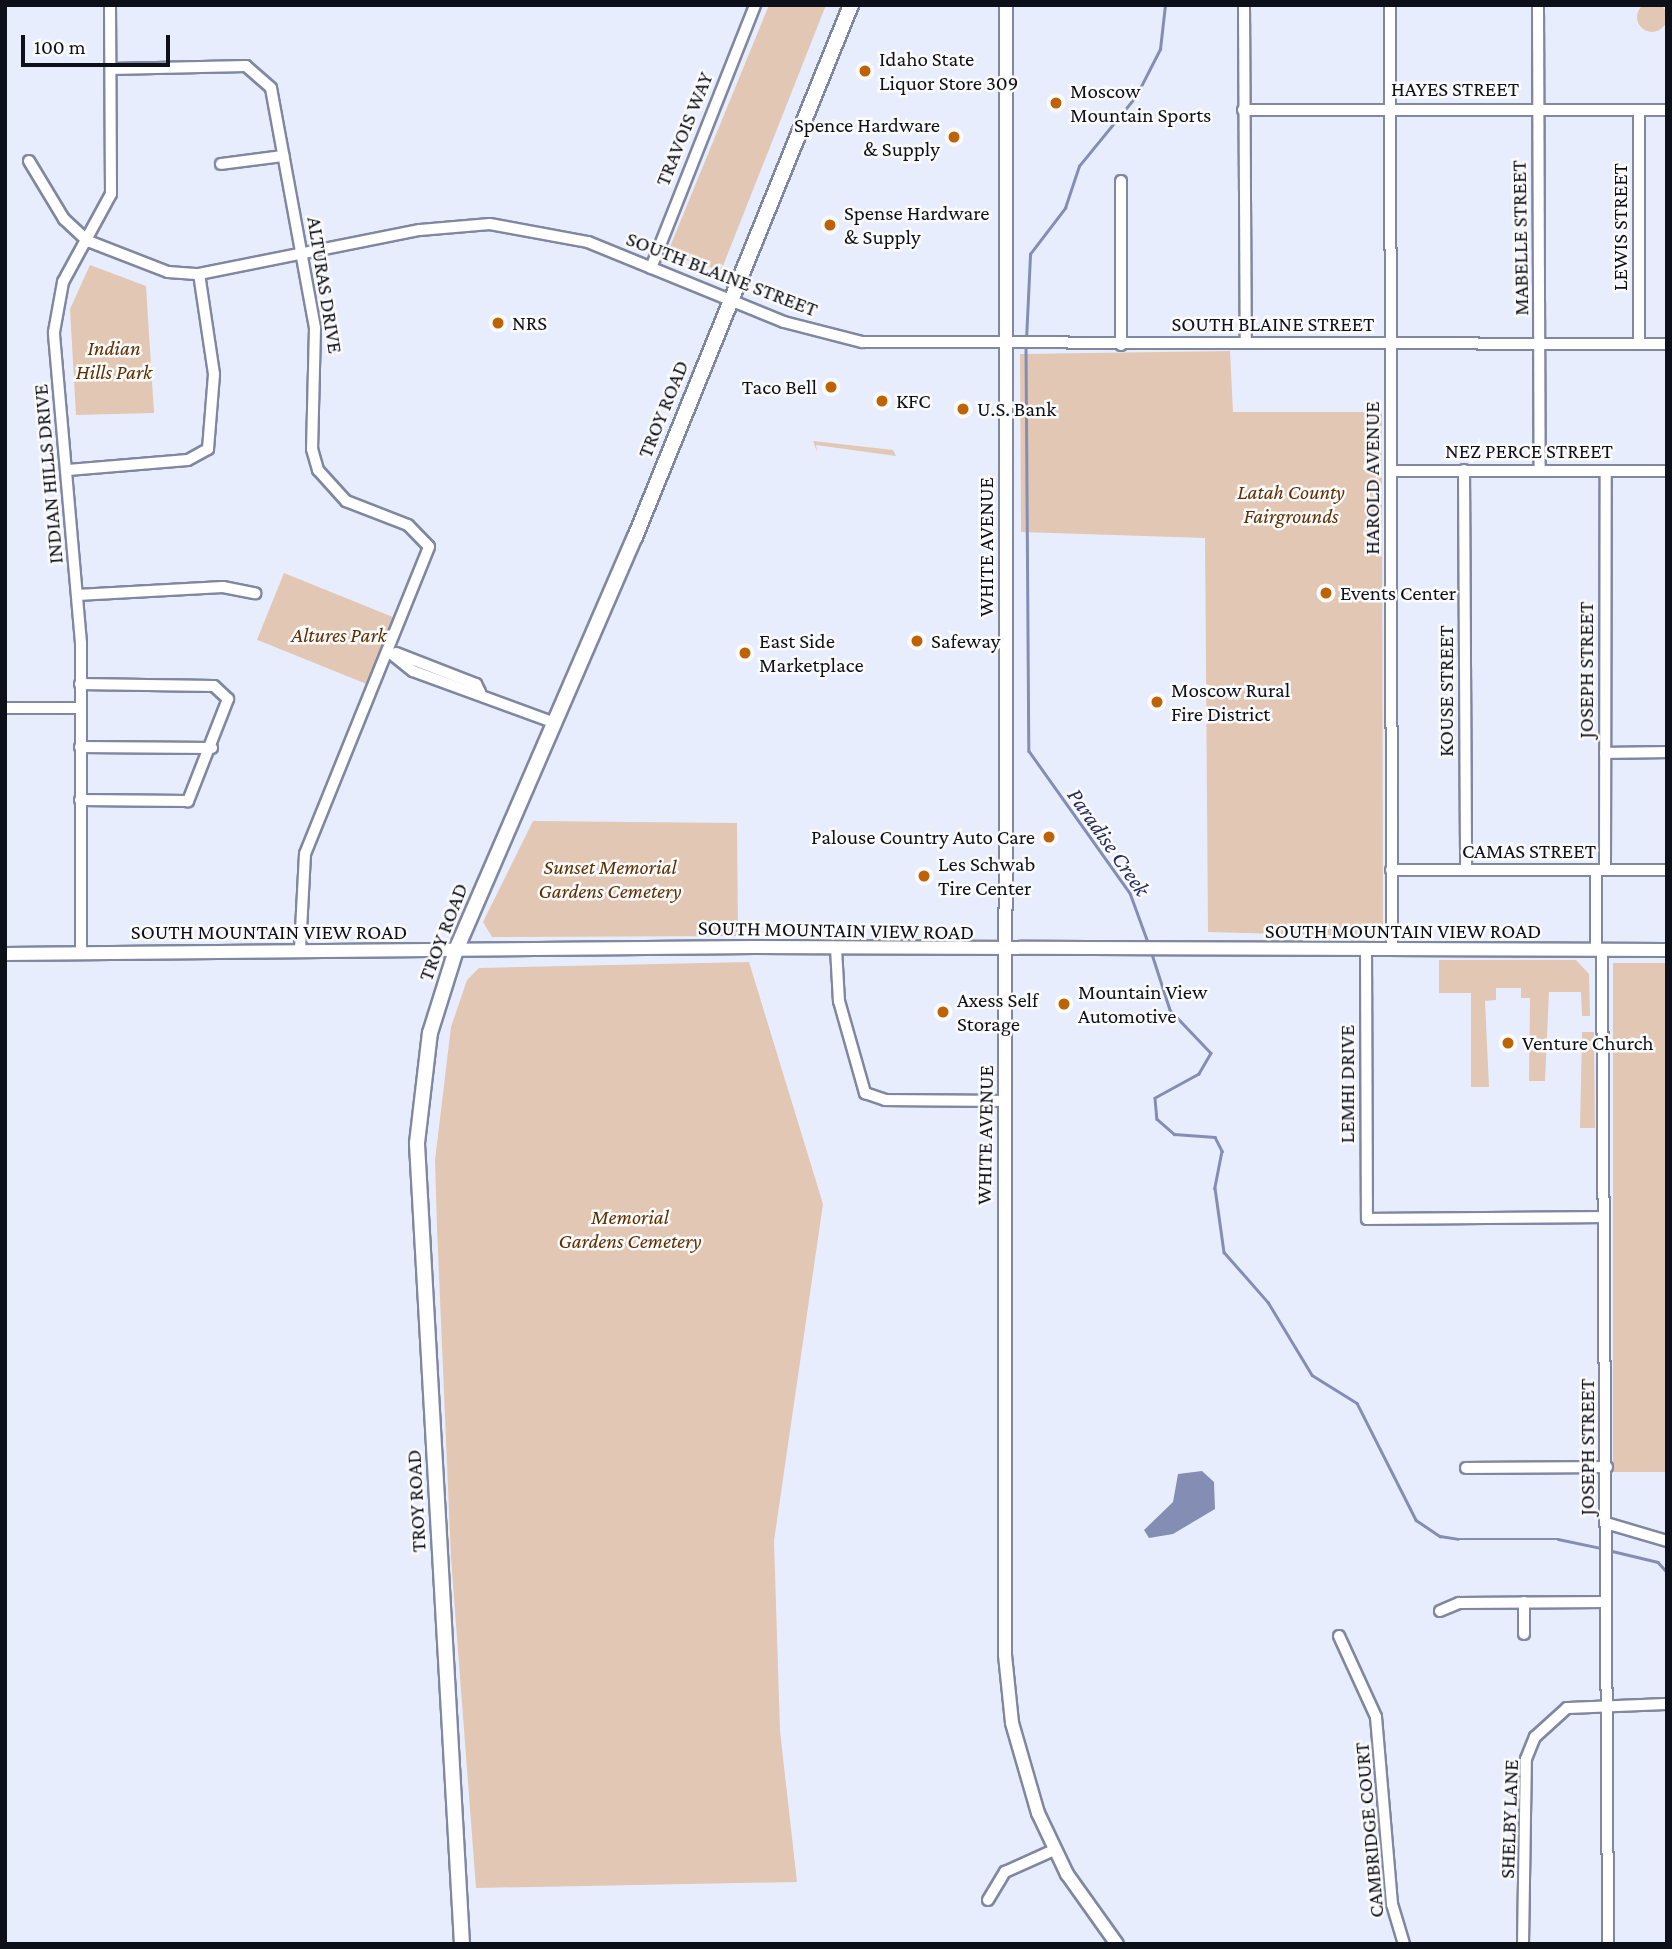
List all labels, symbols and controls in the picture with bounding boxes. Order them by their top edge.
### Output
scale bar [24,21,173,65]
text: 100 m [34,35,86,59]
place label: Idaho State Liquor Store 309 [879,46,1018,96]
marker: Idaho State Liquor Store 309 [857,63,873,79]
street label: TRAVOIS WAY [650,68,718,190]
street label: HAYES STREET [1391,76,1519,102]
place label: Moscow Mountain Sports [1070,78,1211,128]
marker: Moscow Mountain Sports [1048,95,1064,111]
place label: Spence Hardware & Supply [794,112,940,162]
marker: Spence Hardware & Supply [946,129,962,145]
street label: MABELLE STREET [1506,160,1534,316]
street label: LEWIS STREET [1607,163,1633,291]
place label: Spense Hardware & Supply [844,200,990,250]
street label: ALTURAS DRIVE [302,215,348,355]
marker: Spense Hardware & Supply [822,217,838,233]
street label: SOUTH BLAINE STREET [623,226,821,322]
place label: NRS [512,310,547,336]
street label: SOUTH BLAINE STREET [1171,311,1375,337]
marker: NRS [490,315,506,331]
park label: Indian Hills Park [76,335,152,385]
street label: TROY ROAD [632,357,694,461]
place label: Taco Bell [742,374,817,400]
marker: Taco Bell [823,379,839,395]
street label: INDIAN HILLS DRIVE [28,383,68,565]
place label: KFC [896,388,931,414]
marker: KFC [874,393,890,409]
place label: U.S. Bank [977,396,1056,422]
marker: U.S. Bank [955,401,971,417]
street label: HAROLD AVENUE [1359,401,1385,555]
street label: NEZ PERCE STREET [1445,438,1613,464]
street label: WHITE AVENUE [973,477,999,617]
park label: Latah County Fairgrounds [1237,479,1345,529]
place label: Events Center [1340,580,1456,606]
marker: Events Center [1318,585,1334,601]
street label: JOSEPH STREET [1573,602,1599,738]
park label: Altures Park [291,622,387,648]
street label: KOUSE STREET [1433,625,1459,757]
place label: East Side Marketplace [759,628,864,678]
place label: Safeway [931,628,1000,654]
marker: Safeway [909,633,925,649]
marker: East Side Marketplace [737,645,753,661]
place label: Moscow Rural Fire District [1171,677,1290,727]
marker: Moscow Rural Fire District [1149,694,1165,710]
water label: Paradise Creek [1062,782,1156,902]
place label: Palouse Country Auto Care [811,824,1035,850]
marker: Palouse Country Auto Care [1041,829,1057,845]
street label: CAMAS STREET [1462,838,1596,864]
place label: Les Schwab Tire Center [938,851,1035,901]
park label: Sunset Memorial Gardens Cemetery [538,854,682,904]
marker: Les Schwab Tire Center [916,868,932,884]
street label: TROY ROAD [413,880,473,984]
street label: SOUTH MOUNTAIN VIEW ROAD [698,915,974,945]
street label: SOUTH MOUNTAIN VIEW ROAD [1265,918,1541,944]
street label: SOUTH MOUNTAIN VIEW ROAD [131,919,407,945]
place label: Mountain View Automotive [1078,979,1207,1029]
place label: Axess Self Storage [957,987,1038,1037]
marker: Mountain View Automotive [1056,996,1072,1012]
marker: Axess Self Storage [935,1004,951,1020]
street label: LEMHI DRIVE [1334,1025,1360,1143]
place label: Venture Church [1522,1030,1654,1056]
marker: Venture Church [1500,1035,1516,1051]
street label: WHITE AVENUE [971,1065,999,1205]
park label: Memorial Gardens Cemetery [558,1204,702,1254]
street label: JOSEPH STREET [1574,1379,1600,1515]
street label: TROY ROAD [401,1449,431,1553]
street label: CAMBRIDGE COURT [1349,1741,1389,1919]
street label: SHELBY LANE [1494,1759,1524,1879]

